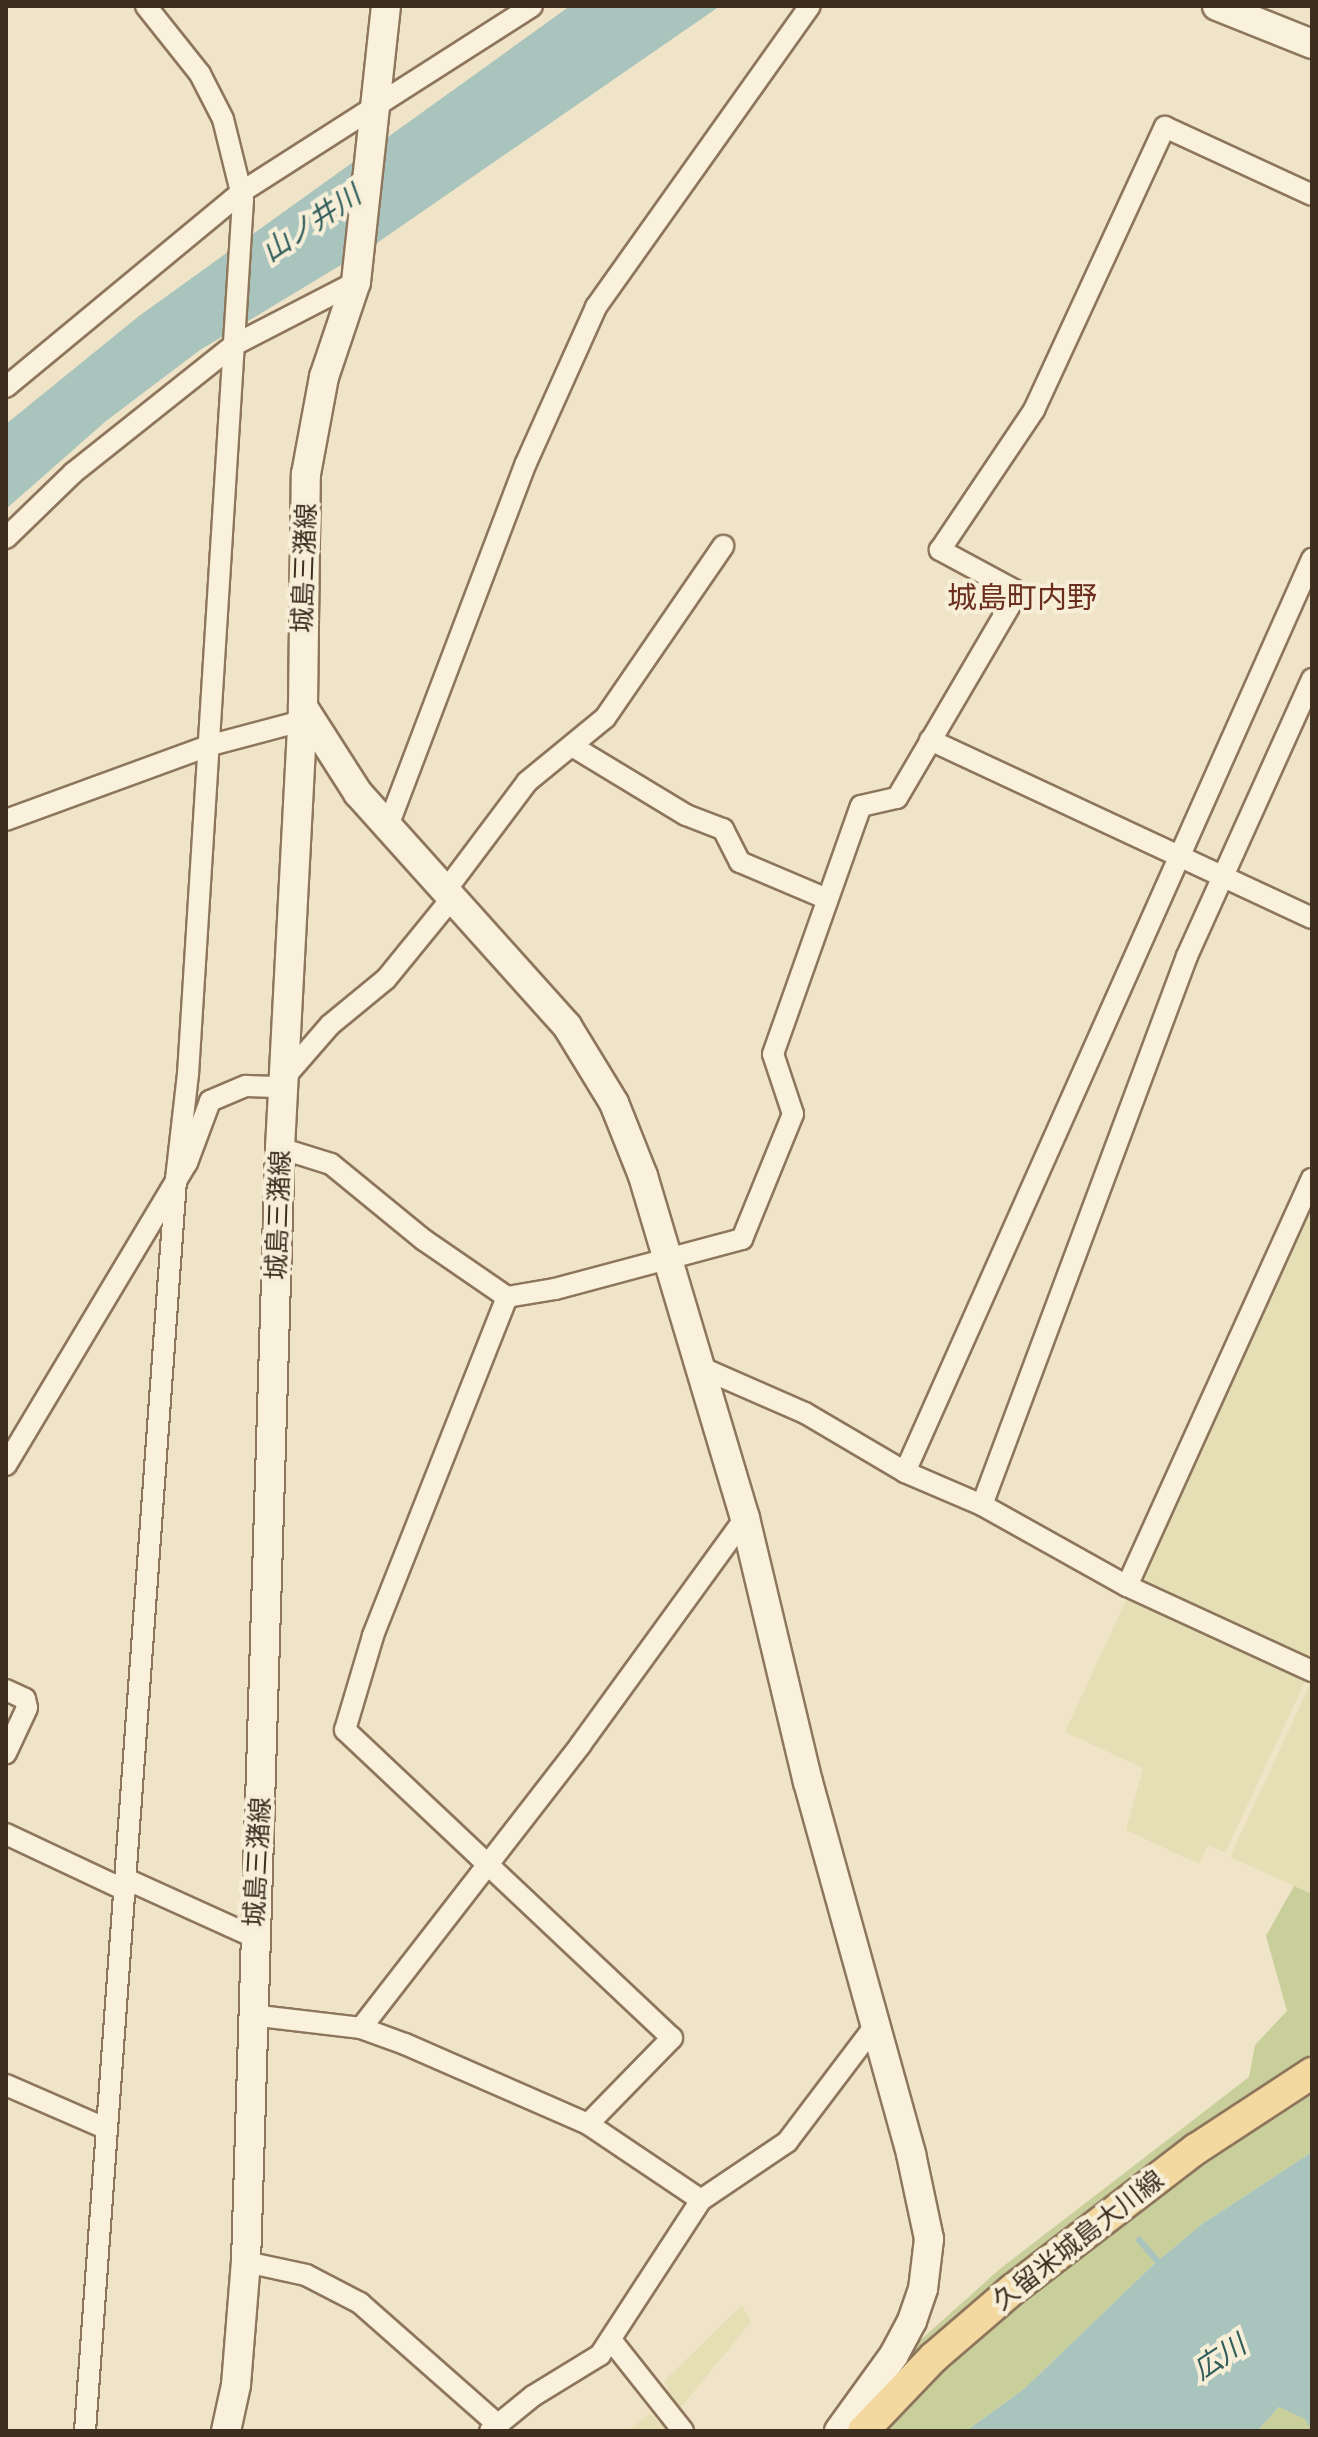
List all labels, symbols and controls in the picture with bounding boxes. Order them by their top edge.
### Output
water label: 山ノ井川 [255,178,367,268]
street label: 城島三潴線 [286,502,322,634]
district label: 城島町内野 [947,579,1097,615]
street label: 城島三潴線 [260,1149,296,1281]
street label: 城島三潴線 [238,1796,276,1928]
street label: 久留米城島大川線 [986,2164,1170,2316]
water label: 広川 [1186,2328,1252,2386]

